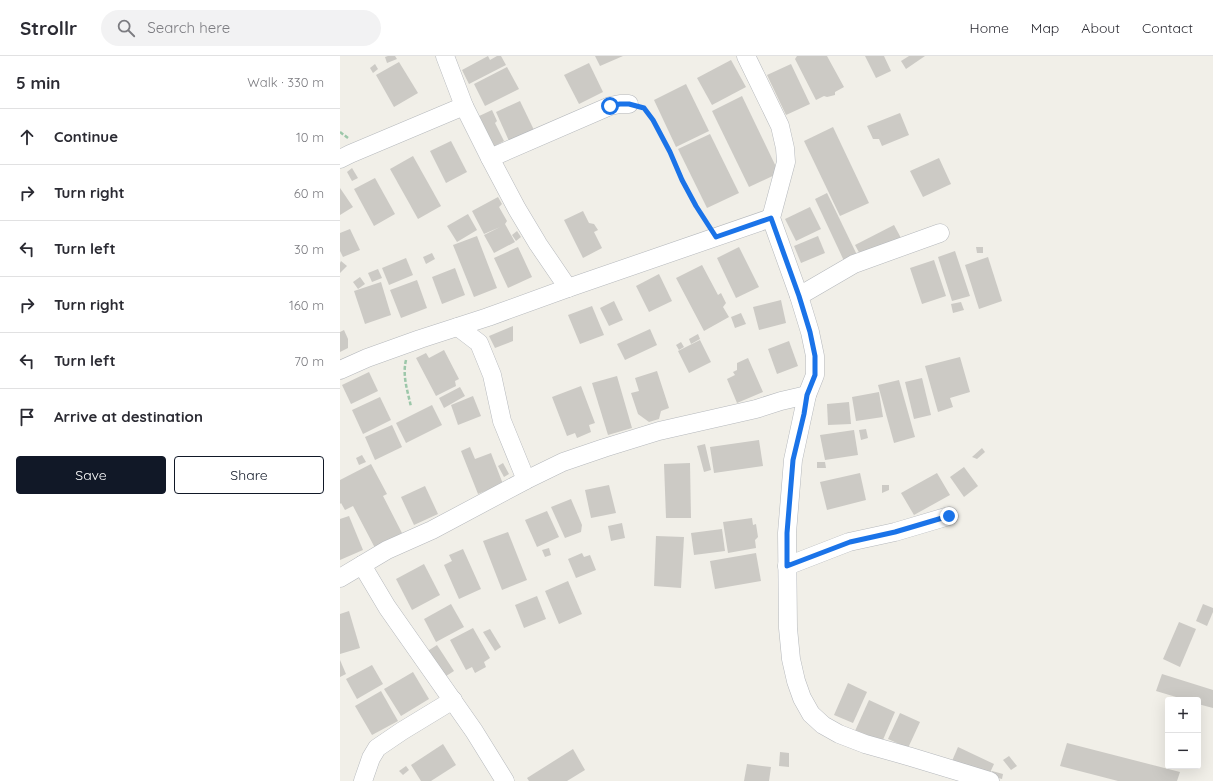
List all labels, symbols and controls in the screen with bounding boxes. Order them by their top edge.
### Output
search box [101,10,381,46]
text: Strollr [20,16,77,40]
icon: search [115,17,137,39]
text: Search here [147,18,230,37]
text: Home [970,19,1009,37]
text: Map [1031,19,1059,37]
text: About [1081,19,1120,37]
text: Contact [1142,19,1193,37]
text: 5 min [16,72,60,93]
text: Walk · 330 m [247,74,324,90]
route start [601,97,619,115]
icon: ahead [16,126,38,148]
text: Continue [54,127,118,146]
text: 10 m [296,129,324,145]
icon: right [16,182,38,204]
text: Turn right [54,183,125,202]
text: 60 m [294,185,324,201]
icon: left [16,238,38,260]
text: Turn left [54,239,116,258]
text: 30 m [294,241,324,257]
icon: right [16,294,38,316]
text: Turn right [54,295,125,314]
text: 160 m [289,297,324,313]
icon: left [16,350,38,372]
text: Turn left [54,351,116,370]
text: 70 m [294,353,324,369]
icon: arrive [16,406,38,428]
text: Arrive at destination [54,407,203,426]
button: Save [16,456,166,494]
button: Share [174,456,324,494]
route end [940,507,958,525]
map controls [1165,697,1201,769]
button: + [1165,697,1201,733]
button: − [1165,733,1201,769]

